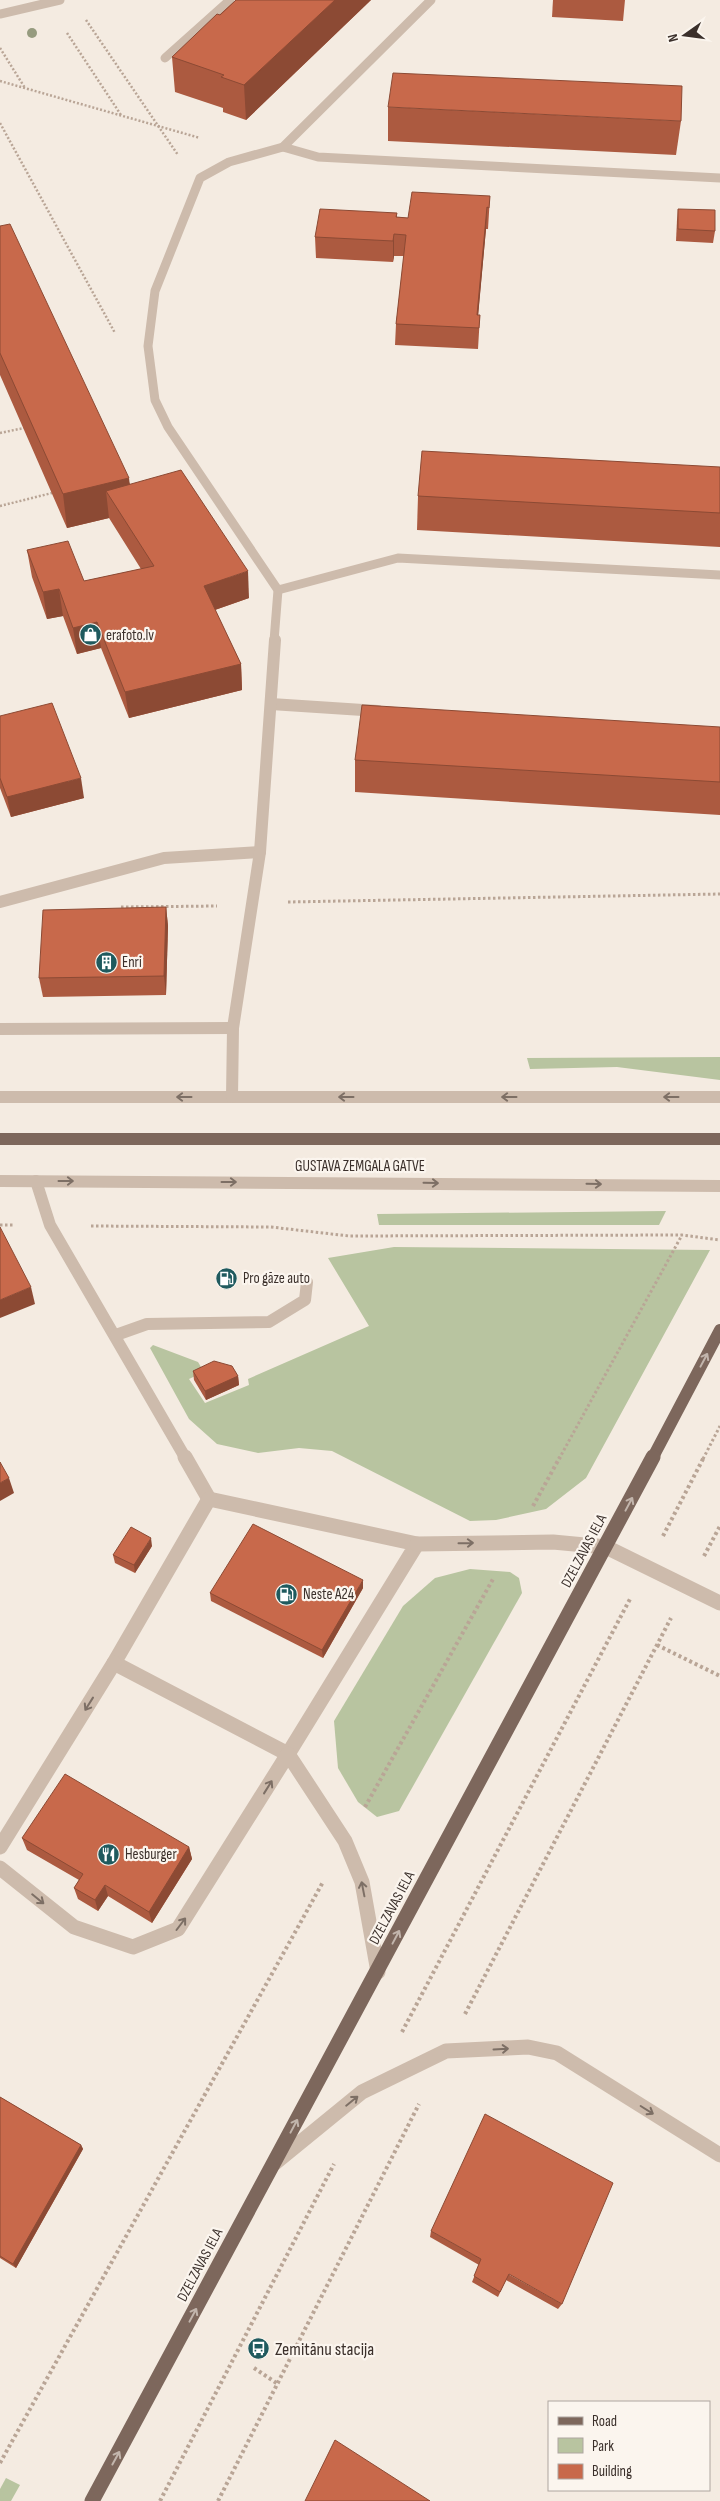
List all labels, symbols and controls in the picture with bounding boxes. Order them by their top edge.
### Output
north arrow [660,10,710,60]
text: N [664,32,682,44]
shop icon: erafoto.lv [78,623,102,647]
place label: erafoto.lv [106,626,154,645]
building icon: Enri [94,950,118,974]
place label: Enri [122,953,142,972]
one-way arrow [176,1092,192,1102]
one-way arrow [339,1092,355,1102]
one-way arrow [501,1092,518,1102]
one-way arrow [664,1092,680,1102]
street label: GUSTAVA ZEMGALA GATVE [295,1157,425,1176]
one-way arrow [58,1176,74,1186]
one-way arrow [220,1177,236,1187]
one-way arrow [423,1178,439,1187]
one-way arrow [585,1179,601,1189]
fuel station icon: Pro gāze auto [215,1266,239,1290]
place label: Pro gāze auto [243,1269,310,1288]
one-way arrow [700,1353,709,1368]
one-way arrow [625,1497,634,1512]
street label: DZELZAVAS IELA [557,1511,611,1591]
one-way arrow [458,1538,474,1548]
fuel station icon: Neste A24 [275,1582,299,1606]
place label: Neste A24 [303,1585,354,1604]
one-way arrow [83,1697,94,1711]
one-way arrow [263,1780,273,1794]
restaurant icon: Hesburger [97,1842,121,1866]
place label: Hesburger [125,1845,177,1864]
street label: DZELZAVAS IELA [365,1868,419,1948]
one-way arrow [358,1882,367,1898]
one-way arrow [31,1893,44,1904]
one-way arrow [175,1917,186,1930]
one-way arrow [392,1930,402,1944]
one-way arrow [493,2044,509,2053]
one-way arrow [345,2095,358,2106]
one-way arrow [640,2105,654,2115]
one-way arrow [290,2119,300,2134]
street label: DZELZAVAS IELA [173,2225,227,2305]
one-way arrow [188,2309,198,2323]
bus stop icon: Zemitānu stacija [247,2337,271,2361]
place label: Zemitānu stacija [275,2339,374,2360]
legend [548,2401,710,2491]
text: Road [592,2412,617,2431]
text: Park [592,2437,614,2456]
one-way arrow [111,2452,121,2466]
text: Building [592,2462,632,2481]

